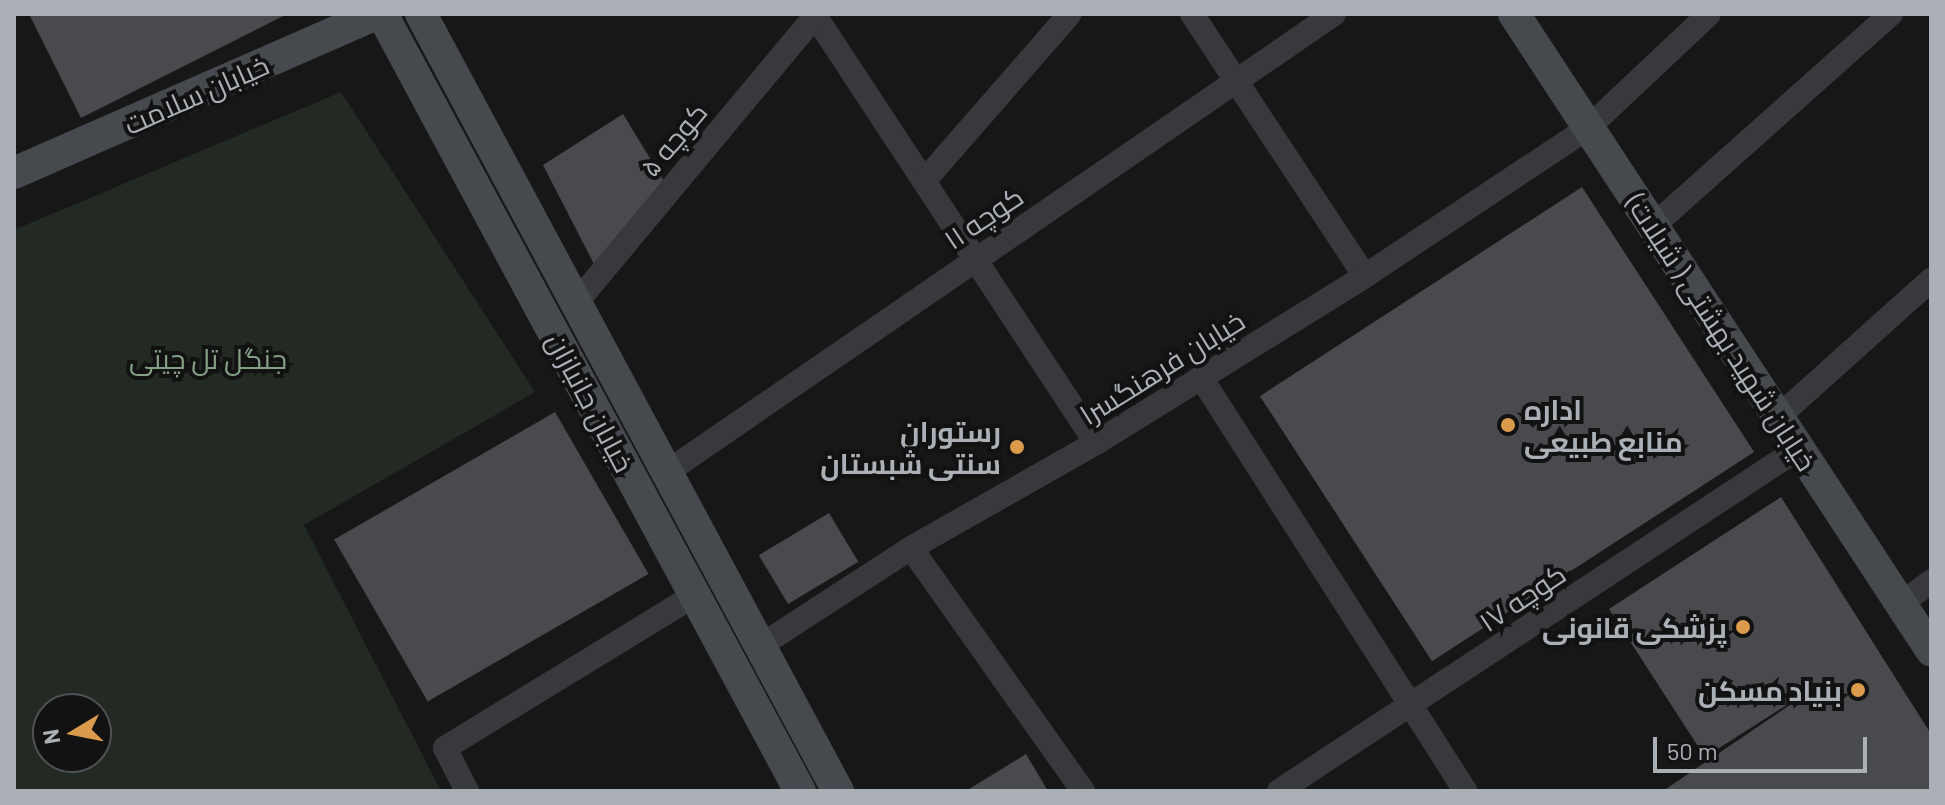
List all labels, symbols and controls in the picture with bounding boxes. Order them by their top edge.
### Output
street label: خیابان سلامت [118,47,274,141]
street label: کوچه ۵ [632,95,714,183]
street label: کوچه ۱۱ [937,178,1029,256]
street label: خیابان شهید بهشتی ( شیلات) [1620,187,1824,477]
street label: خیابان فرهنگسرا [1074,303,1250,431]
street label: خیابان جانبازان [540,326,642,478]
park label: جنگل تل چیتی [129,341,287,375]
place label: اداره منابع طبیعی [1524,392,1683,458]
place label: رستوران سنتی شبستان [820,414,1001,480]
marker: اداره منابع طبیعی [1499,416,1517,434]
marker: رستوران سنتی شبستان [1008,438,1026,456]
street label: کوچه ۱۷ [1472,556,1572,638]
place label: پزشکی قانونی [1542,610,1727,644]
marker: پزشکی قانونی [1734,618,1752,636]
place label: بنیاد مسکن [1698,673,1842,707]
marker: بنیاد مسکن [1849,681,1867,699]
north arrow [32,693,112,773]
scale bar [1657,721,1871,771]
text: N [36,727,64,746]
text: 50 m [1667,736,1718,765]

